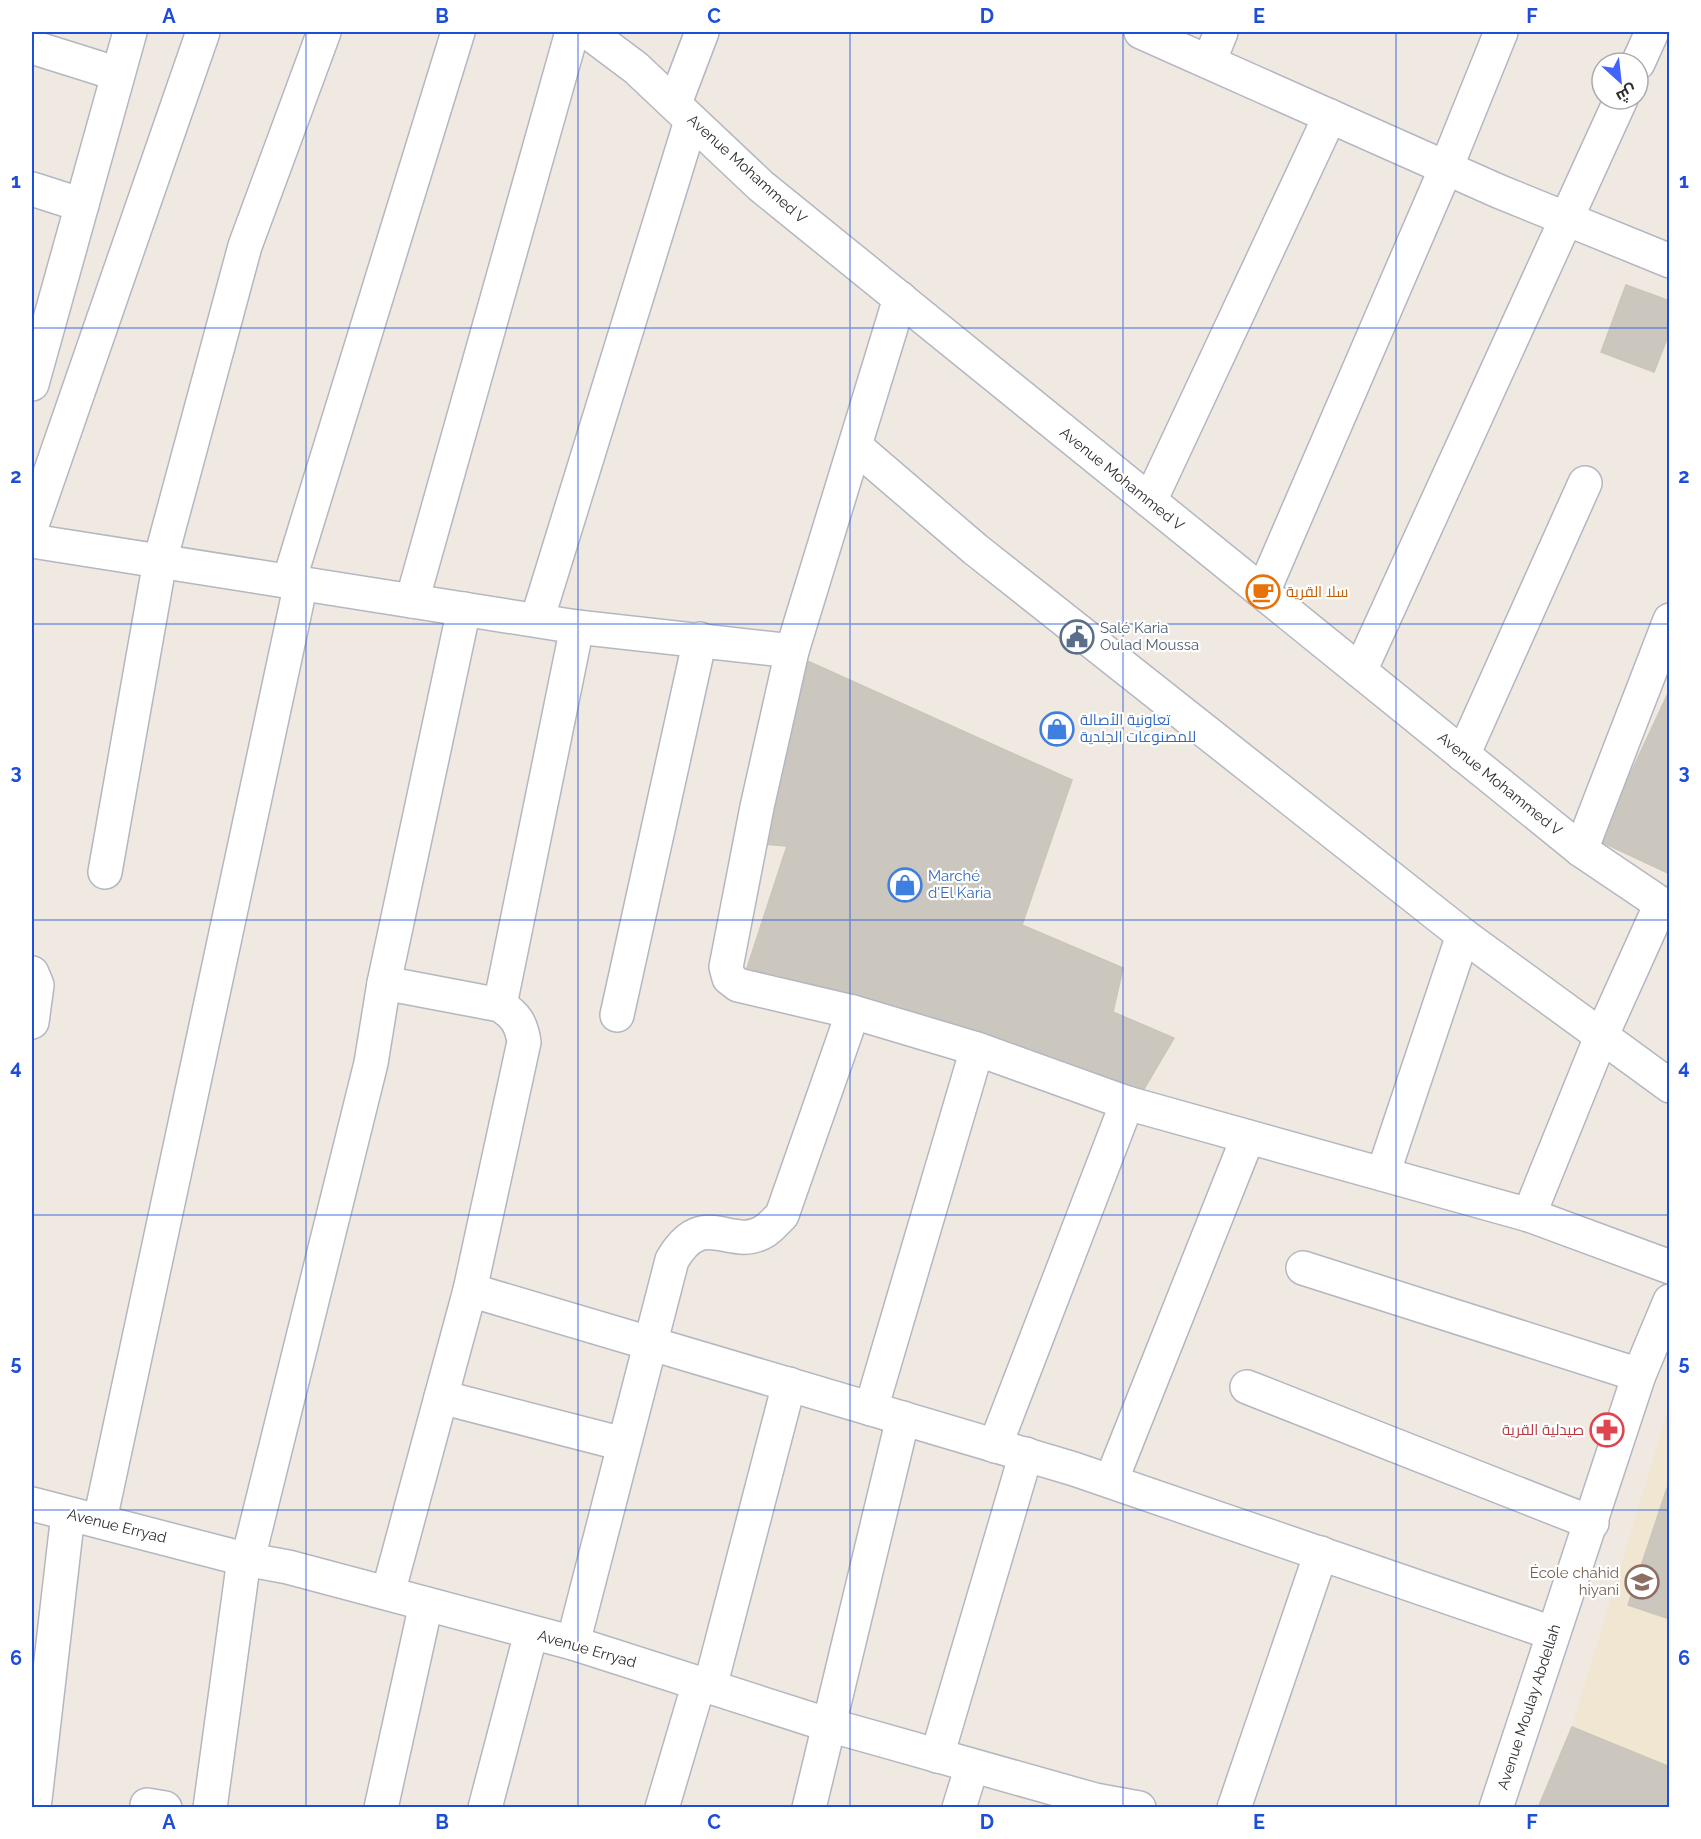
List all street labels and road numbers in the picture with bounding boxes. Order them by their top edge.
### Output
street label: Avenue Mohammed V [684,111,810,227]
street label: Avenue Mohammed V [1056,423,1188,535]
street label: Avenue Mohammed V [1434,728,1566,840]
street label: Avenue Erryad [66,1505,168,1547]
street label: Avenue Moulay Abdellah [1494,1622,1564,1792]
street label: Avenue Erryad [536,1626,638,1672]

